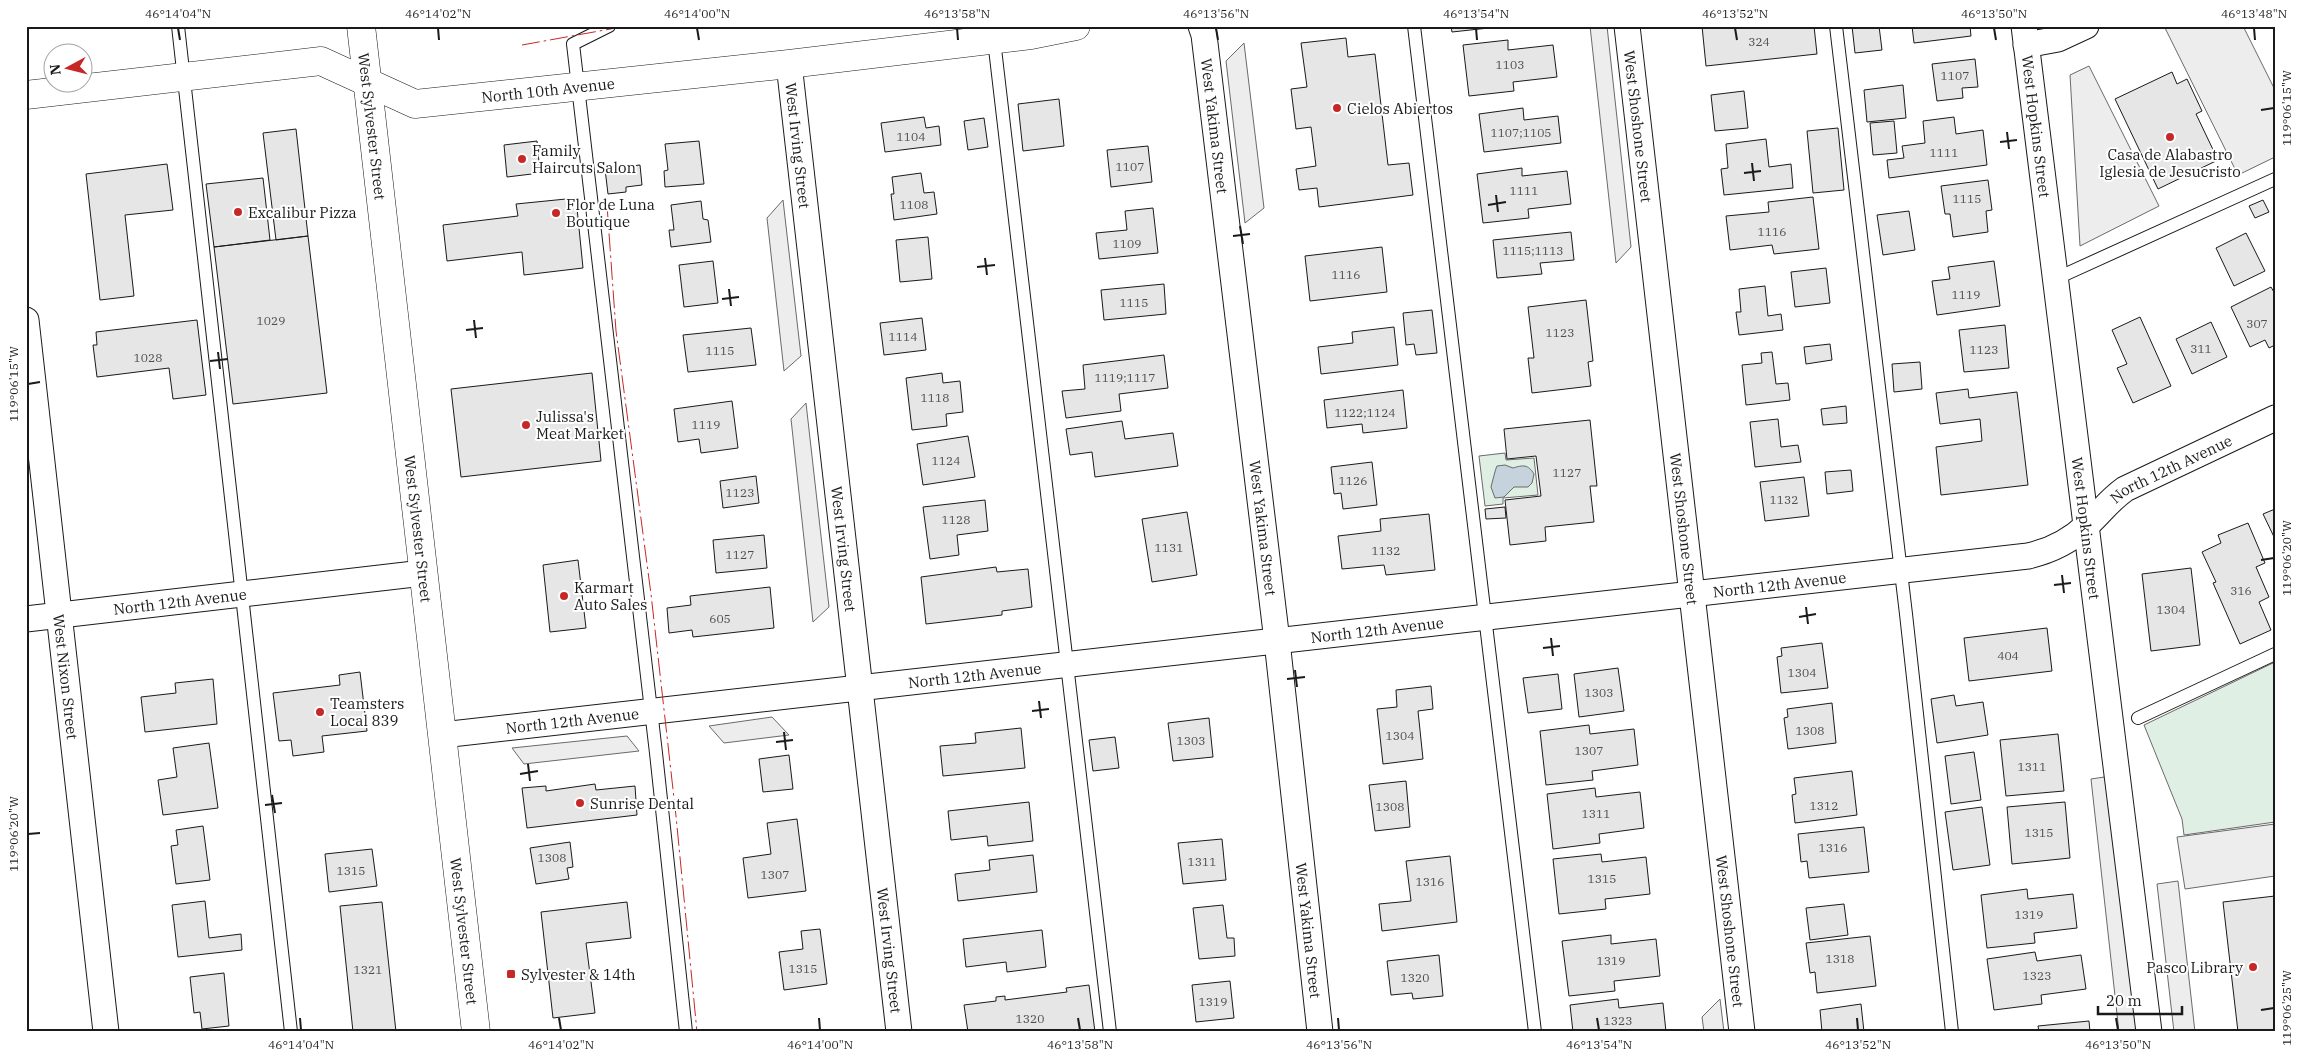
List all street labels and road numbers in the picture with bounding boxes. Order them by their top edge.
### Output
street label: West Shoshone Street [1620,49,1657,203]
street label: West Sylvester Street [355,52,390,201]
street label: West Hopkins Street [2018,54,2055,199]
street label: West Yakima Street [1197,57,1233,195]
street label: North 10th Avenue [480,73,616,106]
street label: West Irving Street [782,82,815,209]
street label: North 12th Avenue [2106,430,2235,507]
street label: West Shoshone Street [1666,452,1703,606]
street label: West Sylvester Street [401,454,436,603]
street label: West Hopkins Street [2068,456,2105,600]
street label: West Yakima Street [1246,459,1281,597]
street label: West Irving Street [828,485,861,613]
street label: North 12th Avenue [1712,567,1847,601]
street label: North 12th Avenue [112,584,248,618]
street label: West Nixon Street [50,613,83,741]
street label: North 12th Avenue [1309,613,1445,646]
street label: North 12th Avenue [907,658,1042,692]
street label: North 12th Avenue [505,703,640,737]
street label: West Shoshone Street [1712,854,1749,1008]
street label: West Sylvester Street [447,856,482,1006]
street label: West Yakima Street [1292,862,1326,999]
street label: West Irving Street [873,886,906,1014]

